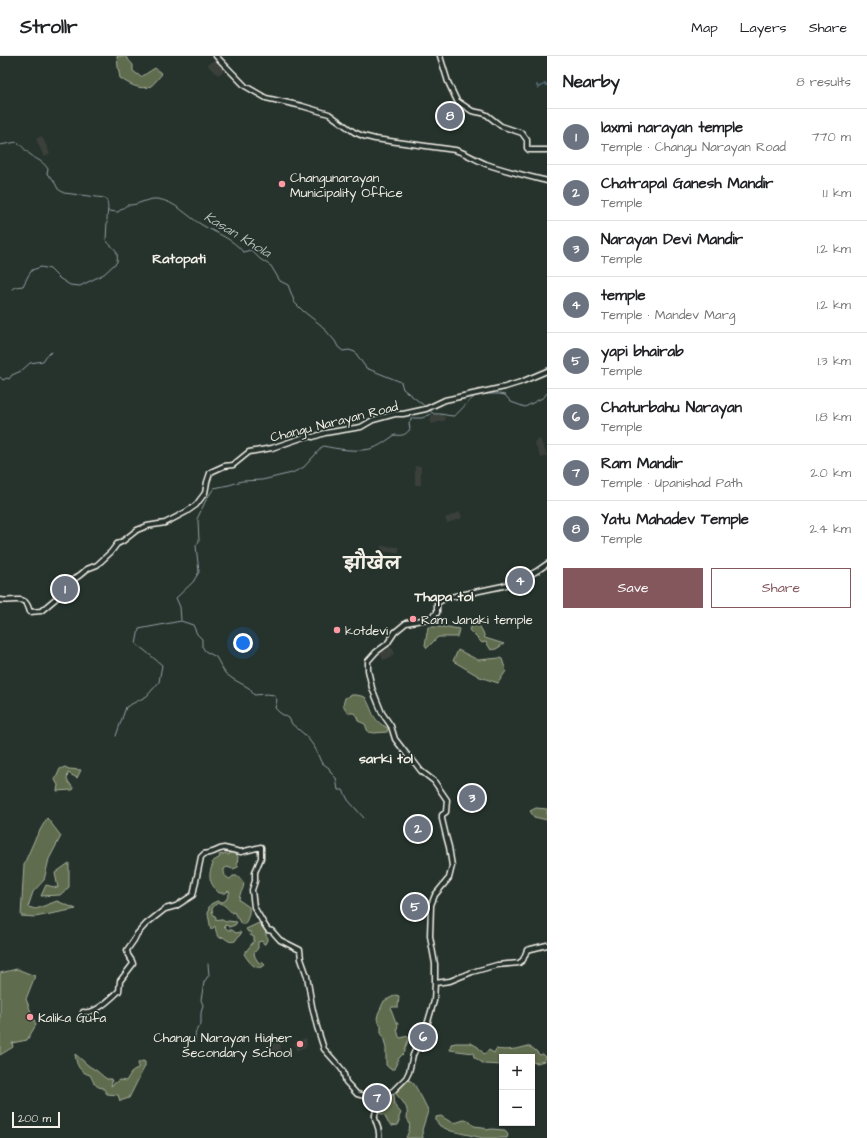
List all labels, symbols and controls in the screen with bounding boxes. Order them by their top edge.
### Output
text: Strollr [20,14,78,41]
text: Map [691,18,718,38]
text: Layers [740,18,787,38]
text: Share [809,18,847,38]
text: Nearby [563,70,620,94]
text: 8 results [796,73,851,91]
pin: 8 [437,101,463,131]
text: laxmi narayan temple [601,117,743,138]
text: 1 [575,128,577,146]
text: 770 m [811,128,851,146]
text: Temple · Changu Narayan Road [601,138,786,156]
place label: Changunarayan Municipality Office [290,169,403,203]
text: Chatrapal Ganesh Mandir [601,173,773,194]
marker: Changunarayan Municipality Office [277,179,287,189]
text: 2 [572,184,580,202]
text: 1.1 km [823,184,851,202]
text: Temple [601,194,643,212]
water label: Kasan Khola [200,207,276,263]
text: Narayan Devi Mandir [601,229,743,250]
text: 3 [573,240,579,258]
text: 1.2 km [817,240,851,258]
district label: Ratopati [152,249,207,269]
text: Temple [601,250,643,268]
text: temple [601,285,646,306]
text: 4 [572,296,580,314]
text: 1.2 km [817,296,851,314]
text: Temple · Mandev Marg [601,306,736,324]
text: yapi bhairab [601,341,684,362]
text: 5 [571,352,581,370]
text: 1.3 km [818,352,851,370]
text: Temple [601,362,643,380]
street label: Changu Narayan Road [268,397,401,448]
text: Chaturbahu Narayan [601,397,742,418]
text: 6 [572,408,580,426]
text: 1.8 km [816,408,851,426]
text: Temple [601,418,643,436]
text: Ram Mandir [601,453,683,474]
text: 7 [572,464,580,482]
text: 2.0 km [810,464,851,482]
text: Temple · Upanishad Path [601,474,742,492]
text: Yatu Mahadev Temple [601,509,749,530]
text: 8 [572,520,580,538]
text: 2.4 km [810,520,851,538]
text: Temple [601,530,643,548]
district label: झौखेल [342,547,402,576]
pin: 4 [507,566,533,596]
button: Save [563,568,703,608]
button: Share [711,568,851,608]
pin: 1 [52,574,78,604]
district label: Thapa tol [413,587,474,607]
place label: Ram Janaki temple [421,611,533,629]
marker: Ram Janaki temple [408,614,418,624]
place label: kotdevi [345,622,388,640]
marker: kotdevi [332,625,342,635]
your location [233,633,253,653]
district label: sarki tol [359,749,414,769]
pin: 3 [459,783,485,813]
pin: 2 [405,814,431,844]
pin: 5 [402,892,428,922]
place label: Kalika Gufa [38,1009,107,1027]
marker: Kalika Gufa [25,1012,35,1022]
pin: 6 [410,1022,436,1052]
place label: Changu Narayan Higher Secondary School [154,1029,292,1063]
marker: Changu Narayan Higher Secondary School [295,1039,305,1049]
map controls [499,1054,535,1126]
button: + [499,1054,535,1090]
pin: 7 [364,1083,390,1113]
button: − [499,1090,535,1126]
scale bar [12,1110,60,1129]
text: 200 m [18,1111,51,1126]

